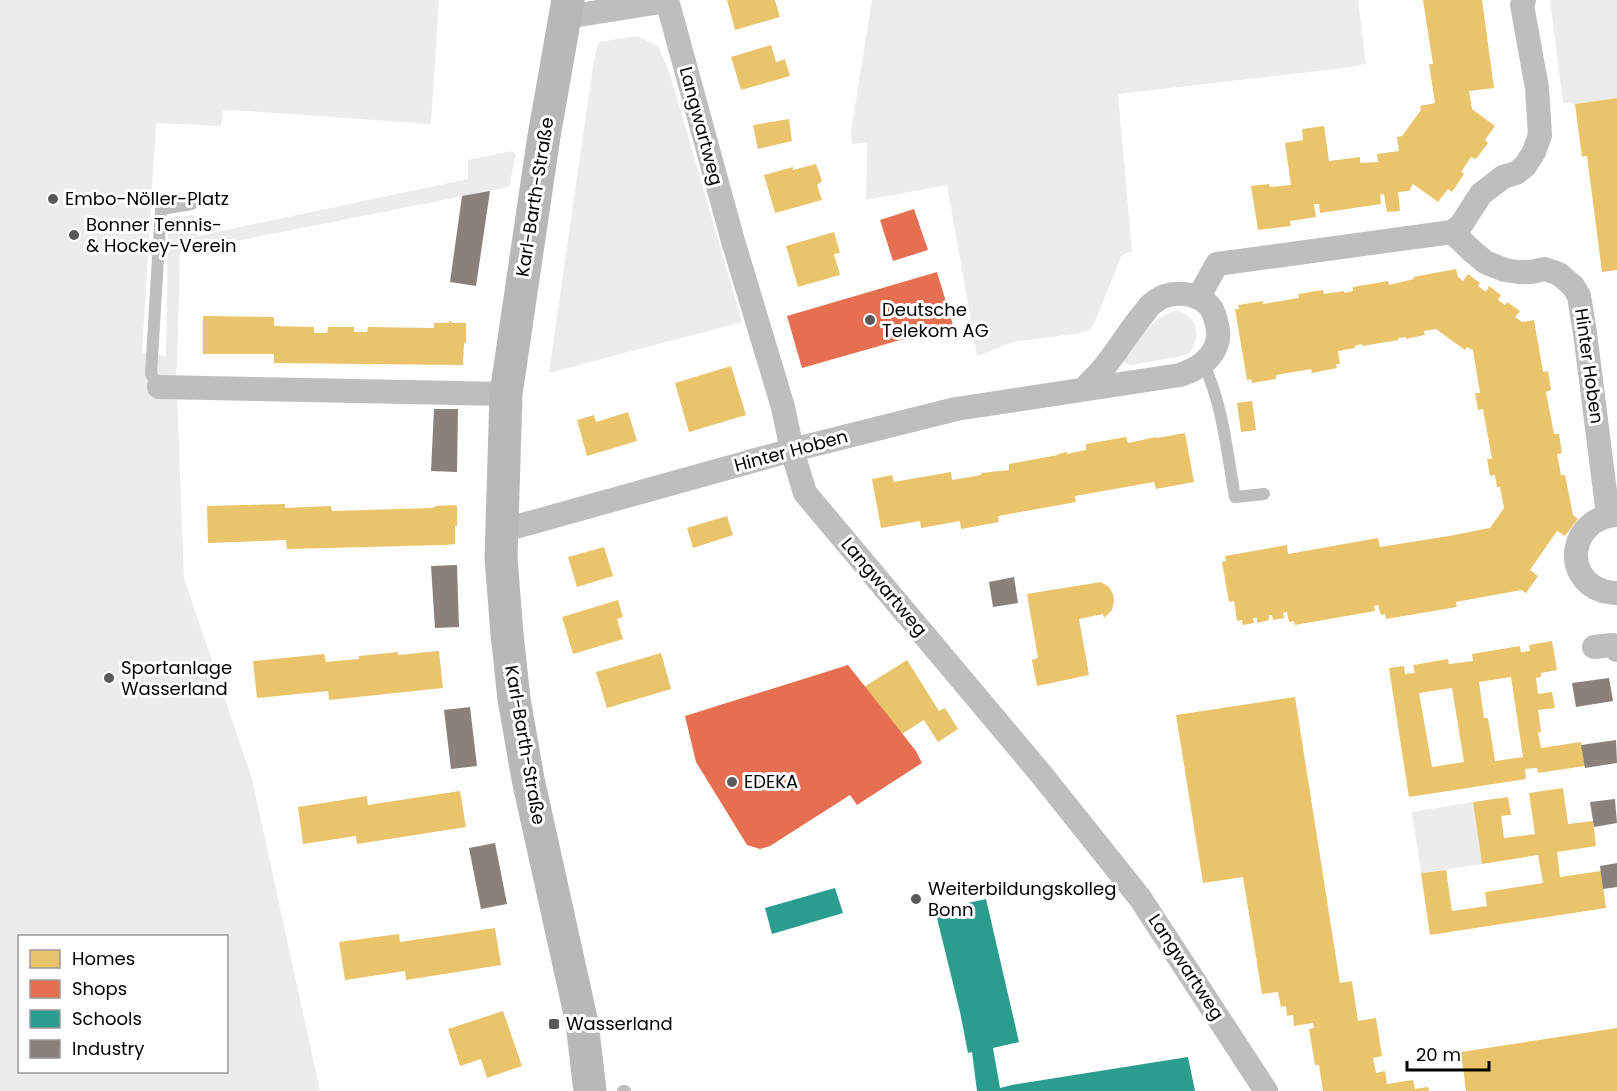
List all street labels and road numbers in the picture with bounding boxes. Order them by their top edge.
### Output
street label: Langwartweg [674,64,729,188]
street label: Karl-Barth-Straße [510,115,559,279]
street label: Hinter Hoben [1569,307,1610,425]
street label: Hinter Hoben [731,423,850,478]
street label: Langwartweg [836,532,933,641]
street label: Karl-Barth-Straße [499,663,552,827]
street label: Langwartweg [1143,909,1230,1025]

